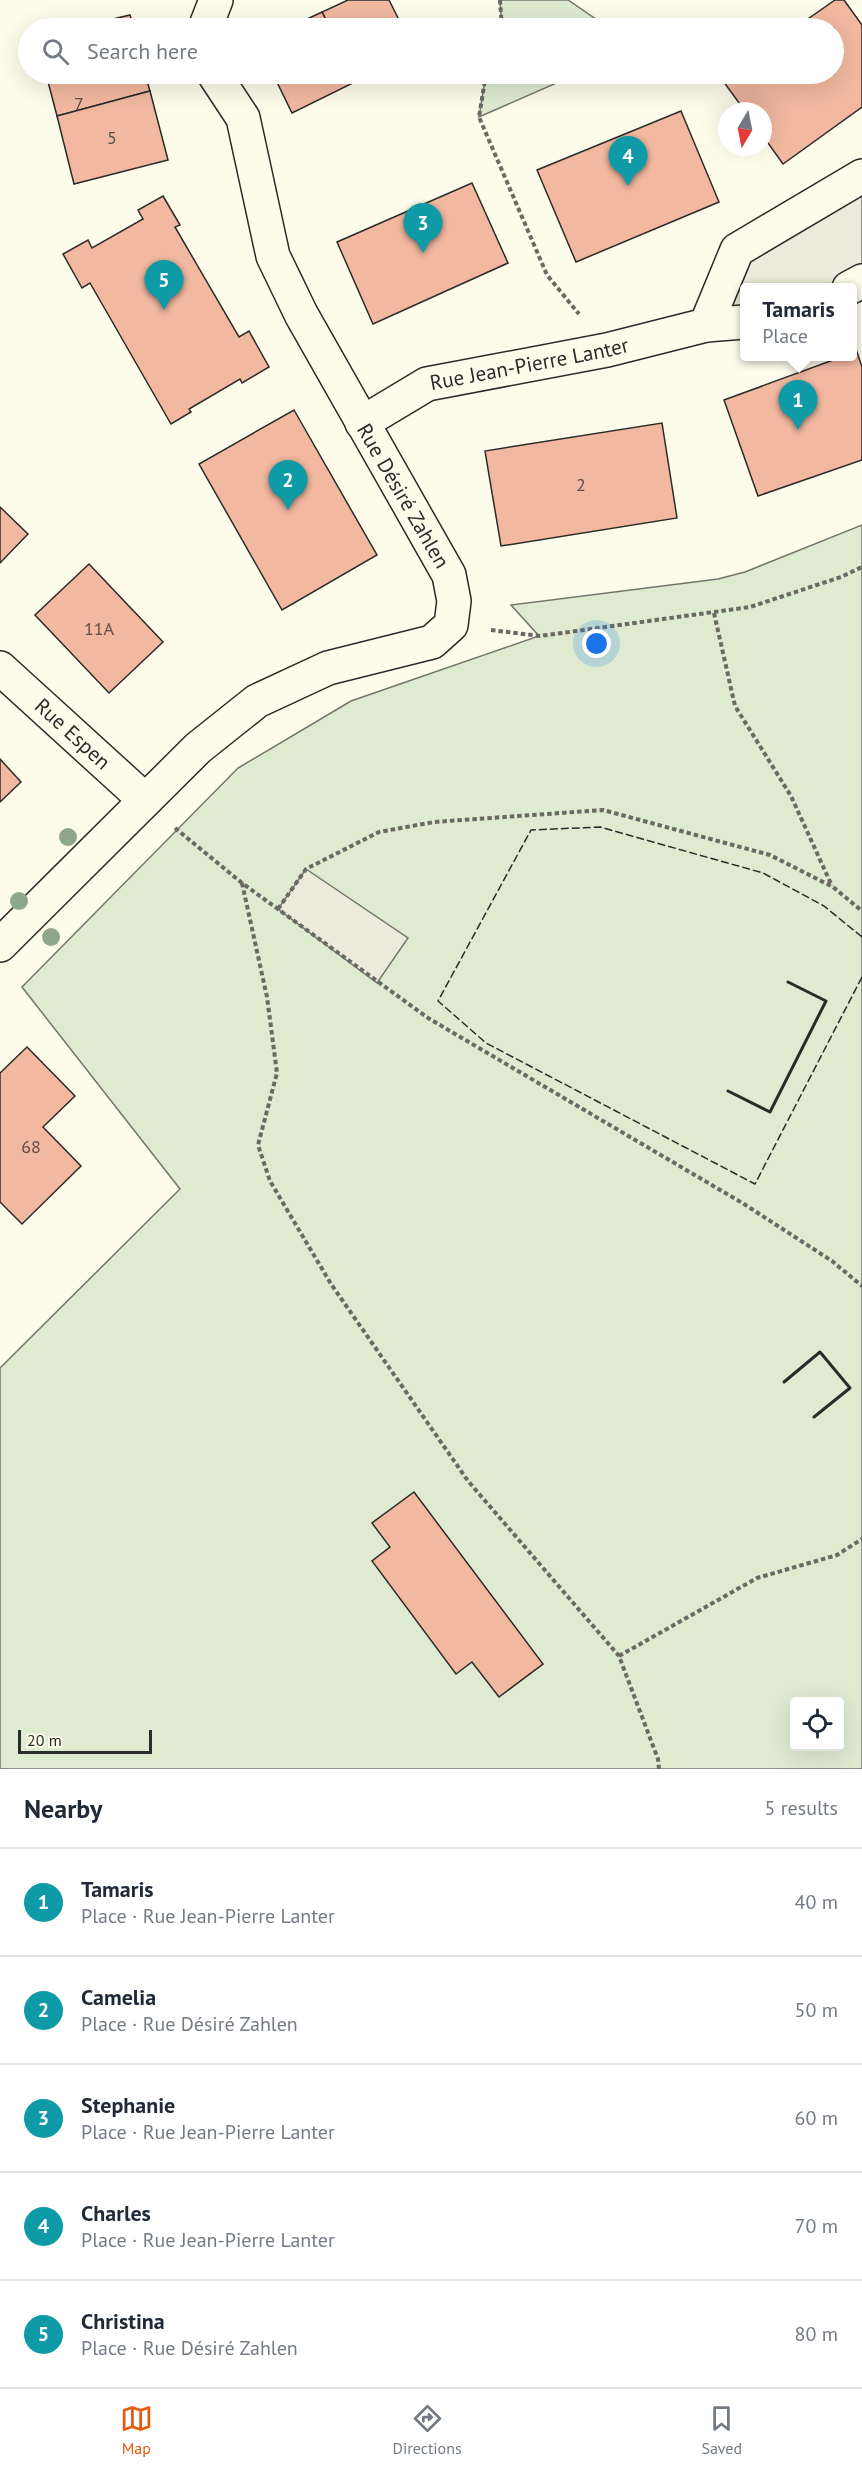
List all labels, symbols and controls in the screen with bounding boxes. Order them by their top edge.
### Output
search box [18,18,844,84]
icon: search [39,35,72,68]
text: Search here [87,37,198,65]
house number: 7 [74,92,84,115]
north arrow [718,102,772,156]
house number: 5 [107,126,117,149]
pin: 4 [608,136,648,186]
pin: 3 [404,204,442,253]
pin: 5 [144,260,184,310]
popup [740,283,857,361]
text: Tamaris [762,295,835,323]
text: Place [762,323,808,349]
street label: Rue Jean-Pierre Lanter [428,331,631,396]
pin: 1 [778,380,818,430]
street label: Rue Désiré Zahlen [351,418,456,573]
pin: 2 [268,460,308,510]
house number: 2 [576,473,586,496]
house number: 11A [84,617,115,640]
your location [582,629,611,658]
street label: Rue Espen [29,692,116,775]
house number: 68 [21,1135,41,1158]
map controls [790,1697,844,1751]
button: locate [790,1697,844,1751]
scale bar [18,1727,152,1754]
text: 20 m [27,1730,62,1750]
text: Nearby [24,1792,102,1825]
text: 5 results [765,1795,838,1821]
text: Tamaris [81,1875,154,1903]
text: 1 [38,1889,49,1915]
text: 40 m [795,1889,838,1915]
text: Place · Rue Jean-Pierre Lanter [81,1903,335,1929]
text: Camelia [81,1983,156,2011]
text: 2 [38,1997,49,2023]
text: 50 m [795,1997,838,2023]
text: Place · Rue Désiré Zahlen [81,2011,298,2037]
text: Stephanie [81,2091,175,2119]
text: 3 [38,2105,49,2131]
text: 60 m [795,2105,838,2131]
text: Place · Rue Jean-Pierre Lanter [81,2119,335,2145]
text: Charles [81,2199,151,2227]
text: 4 [38,2213,49,2239]
text: 70 m [795,2213,838,2239]
text: Place · Rue Jean-Pierre Lanter [81,2227,335,2253]
text: Christina [81,2307,165,2335]
text: 5 [38,2321,49,2347]
text: 80 m [795,2321,838,2347]
text: Place · Rue Désiré Zahlen [81,2335,298,2361]
tab: Map [120,2402,153,2458]
tab: Directions [393,2402,462,2458]
tab: Saved [701,2402,742,2458]

